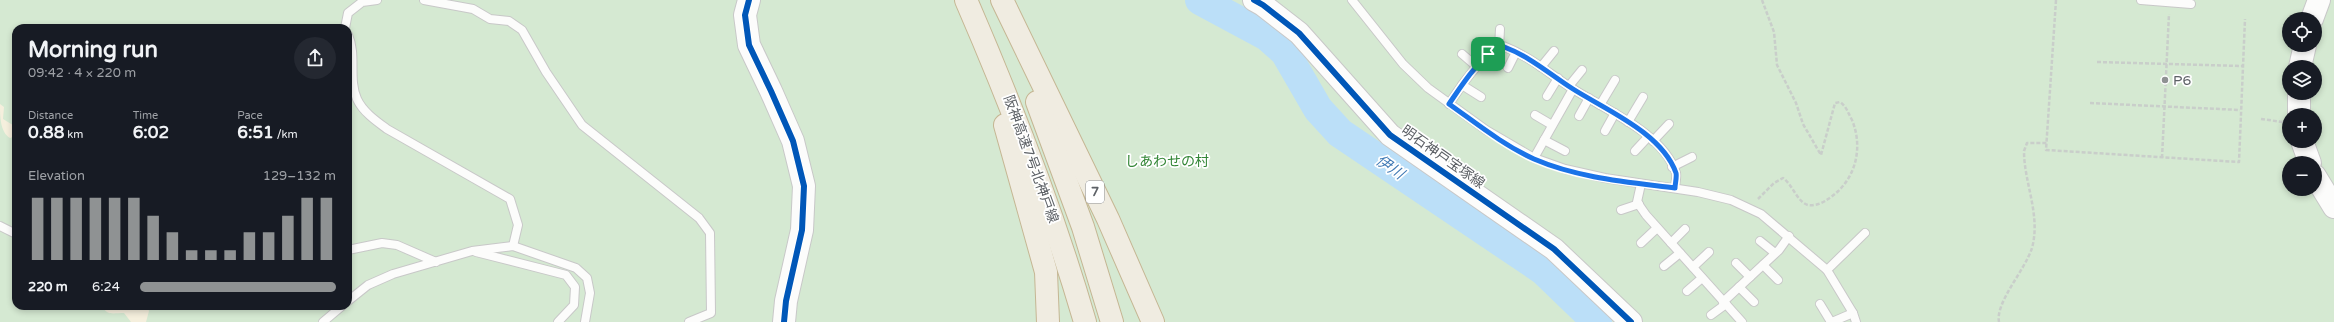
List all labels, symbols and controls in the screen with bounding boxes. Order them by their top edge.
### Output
map controls [2282,12,2322,196]
button: locate [2282,12,2322,52]
text: Morning run [28,37,158,63]
button: share [294,37,336,79]
pin [1471,37,1505,71]
icon: arrive [1477,43,1499,65]
button: layers [2282,60,2322,100]
text: 09:42 · 4 × 220 m [28,65,136,81]
place label: P6 [2173,72,2191,89]
marker: P6 [2160,75,2170,85]
street label: 阪神高速7号北神戸線 [1000,93,1062,225]
button: + [2282,108,2322,148]
text: Distance [28,109,73,122]
text: Time [133,109,158,122]
text: Pace [237,109,263,122]
text: 0.88 [28,122,64,143]
text: 6:02 [133,122,169,143]
text: 6:51 [237,122,274,143]
street label: 明石神戸宝塚線 [1398,122,1488,192]
text: km [64,128,83,141]
text: /km [274,128,298,141]
water label: 伊川 [1373,151,1409,184]
park label: しあわせの村 [1125,153,1209,170]
button: − [2282,156,2322,196]
text: Elevation [28,168,85,184]
text: 129–132 m [263,168,336,184]
road number: 7 [1086,181,1104,203]
text: 220 m [28,279,68,295]
text: 6:24 [92,279,120,295]

